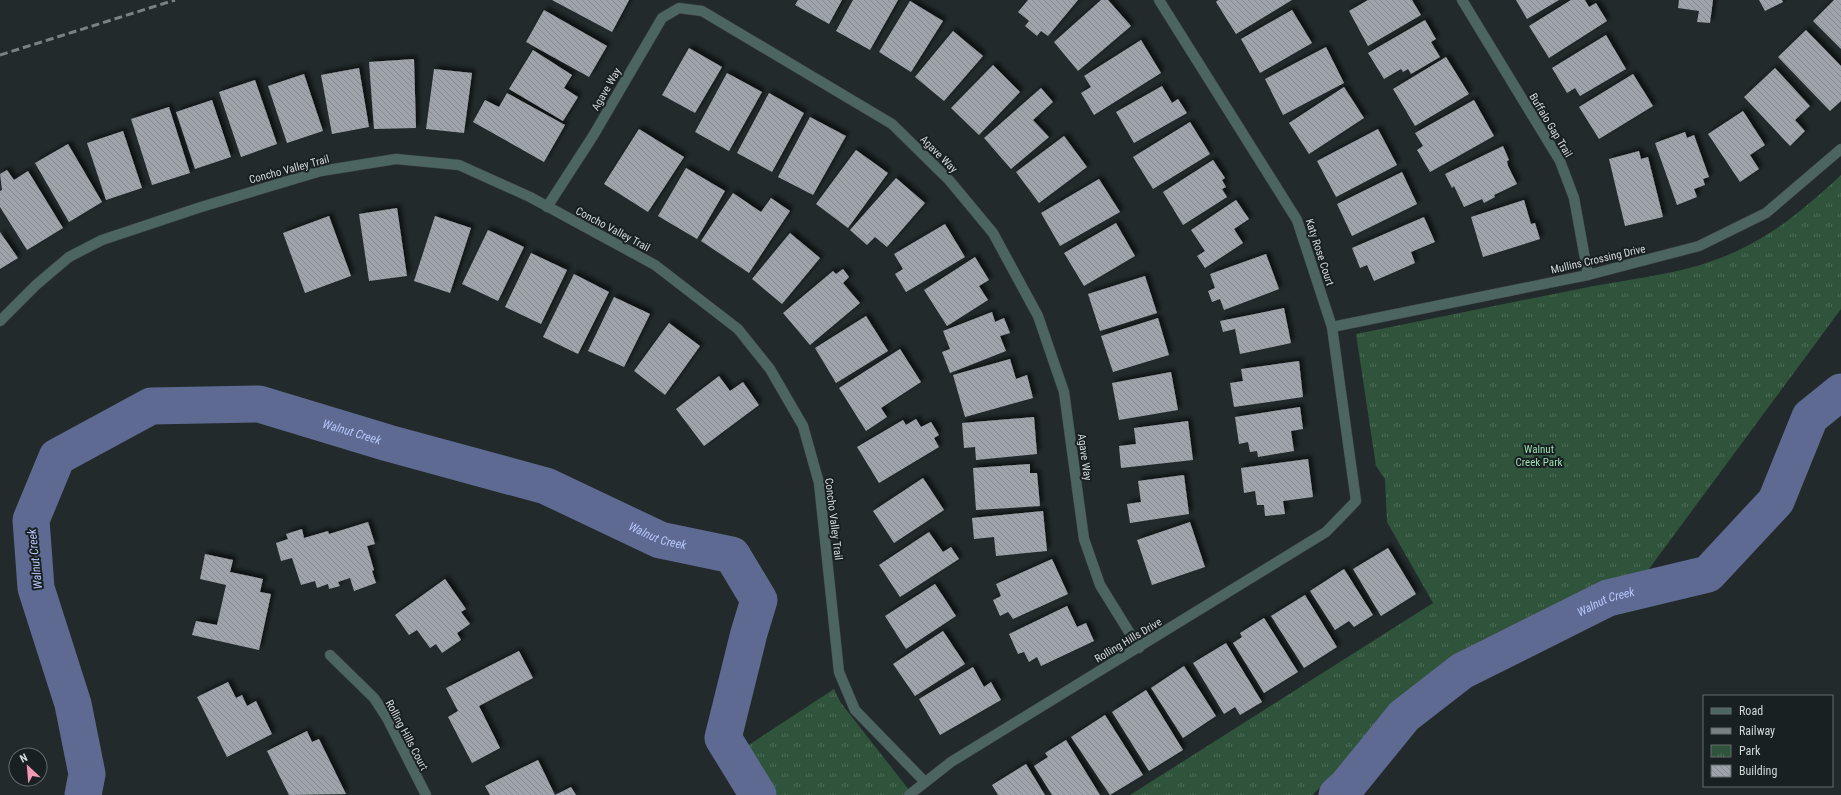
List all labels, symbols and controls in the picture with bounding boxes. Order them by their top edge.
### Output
street label: Agave Way [589,65,624,113]
street label: Buffalo Gap Trail [1526,91,1575,160]
street label: Agave Way [917,133,960,176]
street label: Concho Valley Trail [248,153,331,186]
street label: Concho Valley Trail [573,204,652,255]
street label: Katy Rose Court [1303,217,1336,287]
street label: Mullins Crossing Drive [1549,242,1647,277]
water label: Walnut Creek [321,417,384,448]
street label: Agave Way [1075,433,1094,482]
park label: Walnut Creek Park [1516,443,1562,469]
street label: Concho Valley Trail [822,477,845,561]
water label: Walnut Creek [626,519,688,552]
water label: Walnut Creek [25,527,45,590]
water label: Walnut Creek [1575,585,1637,619]
street label: Rolling Hills Drive [1092,615,1164,666]
legend [1703,695,1833,787]
street label: Rolling Hills Court [382,698,431,773]
text: Road [1739,704,1763,718]
text: Railway [1739,724,1775,738]
text: Park [1739,744,1761,758]
north arrow [8,747,48,787]
text: N [18,751,30,766]
text: Building [1739,764,1777,778]

